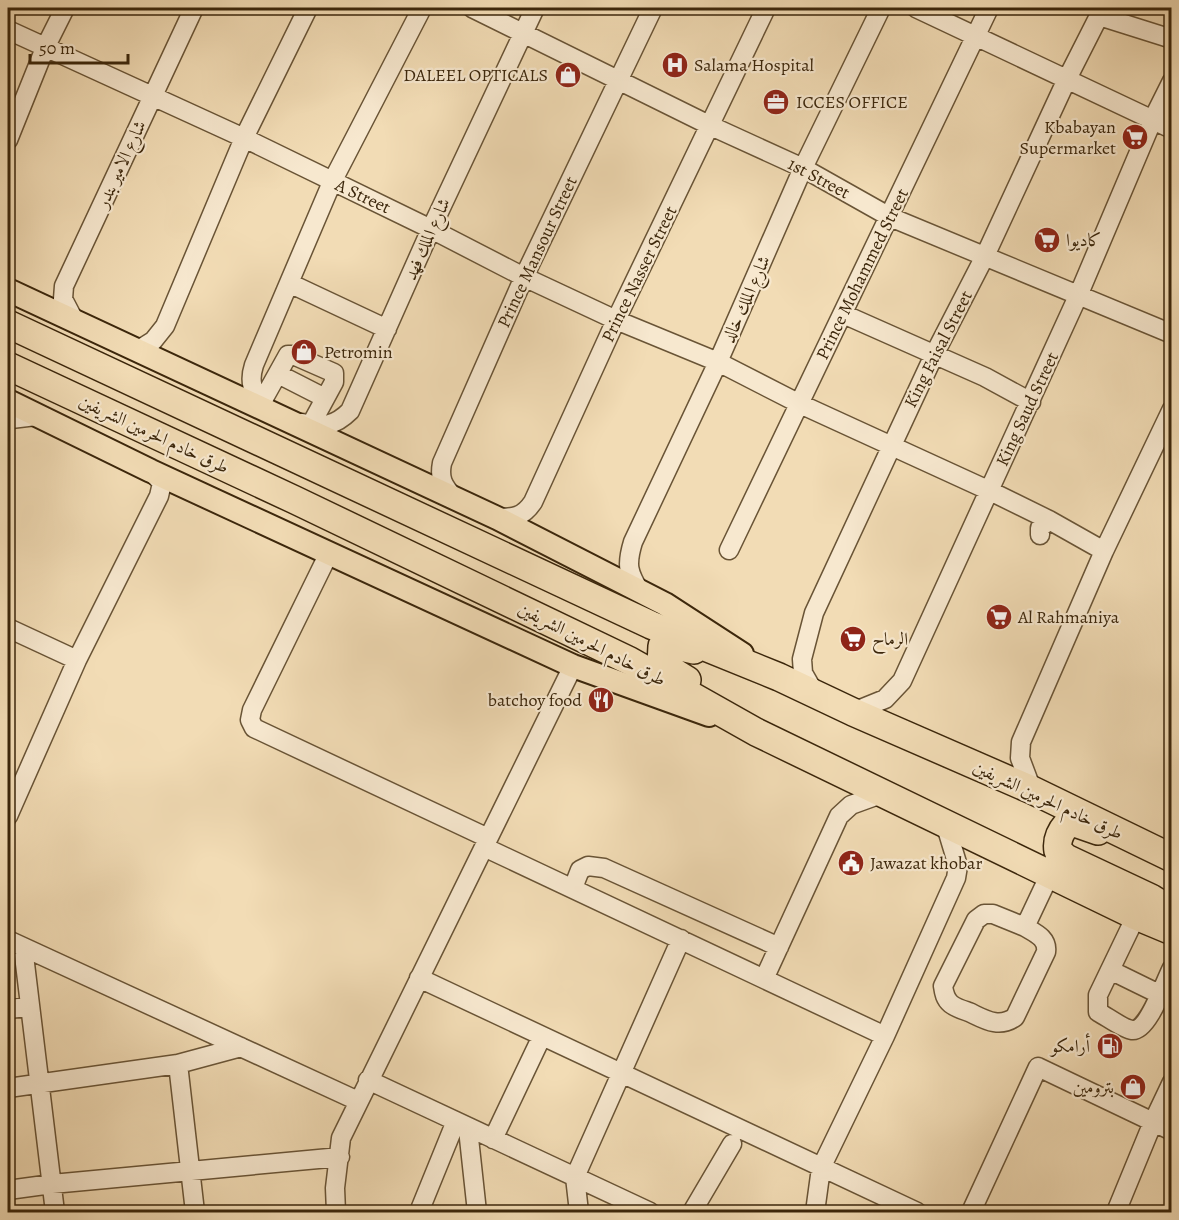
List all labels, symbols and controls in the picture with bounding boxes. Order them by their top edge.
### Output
scale bar [30,27,128,65]
text: 50 m [39,36,75,60]
hospital icon: Salama Hospital [660,50,690,80]
place label: Salama Hospital [694,53,815,77]
shop icon: DALEEL OPTICALS [553,60,583,90]
place label: DALEEL OPTICALS [403,63,548,87]
office icon: ICCES OFFICE [761,87,791,117]
place label: ICCES OFFICE [796,90,908,114]
place label: Kbabayan Supermarket [1019,115,1116,160]
street label: شارع الامير بندر [89,116,154,215]
supermarket icon: Kbabayan Supermarket [1120,122,1150,152]
street label: 1st Street [784,152,854,204]
street label: A Street [331,172,395,219]
street label: Prince Mansour Street [491,172,583,332]
street label: Prince Mohammed Street [810,184,914,364]
street label: شارع الملك فهد [398,194,459,285]
street label: Prince Nasser Street [596,202,682,346]
supermarket icon: كاديوا [1032,225,1062,255]
place label: كاديوا [1066,228,1102,252]
street label: شارع الملك خالد [716,252,779,348]
street label: King Faisal Street [898,286,978,412]
shop icon: Petromin [289,337,319,367]
place label: Petromin [324,340,393,364]
street label: King Saud Street [990,348,1064,470]
street label: طرق خادم الحرمين الشريفين [73,389,233,483]
street label: طرق خادم الحرمين الشريفين [512,596,670,695]
supermarket icon: Al Rahmaniya [984,602,1014,632]
place label: Al Rahmaniya [1017,605,1120,629]
supermarket icon: الرماح [838,624,868,654]
place label: الرماح [872,627,908,655]
restaurant icon: batchoy food [586,685,616,715]
place label: batchoy food [488,688,582,712]
street label: طرق خادم الحرمين الشريفين [967,755,1127,849]
public building icon: Jawazat khobar [836,848,866,878]
place label: Jawazat khobar [870,851,982,875]
fuel station icon: أرامكو [1095,1031,1125,1061]
place label: أرامكو [1049,1033,1091,1058]
shop icon: بترومين [1118,1072,1148,1102]
place label: بترومين [1073,1075,1114,1099]

